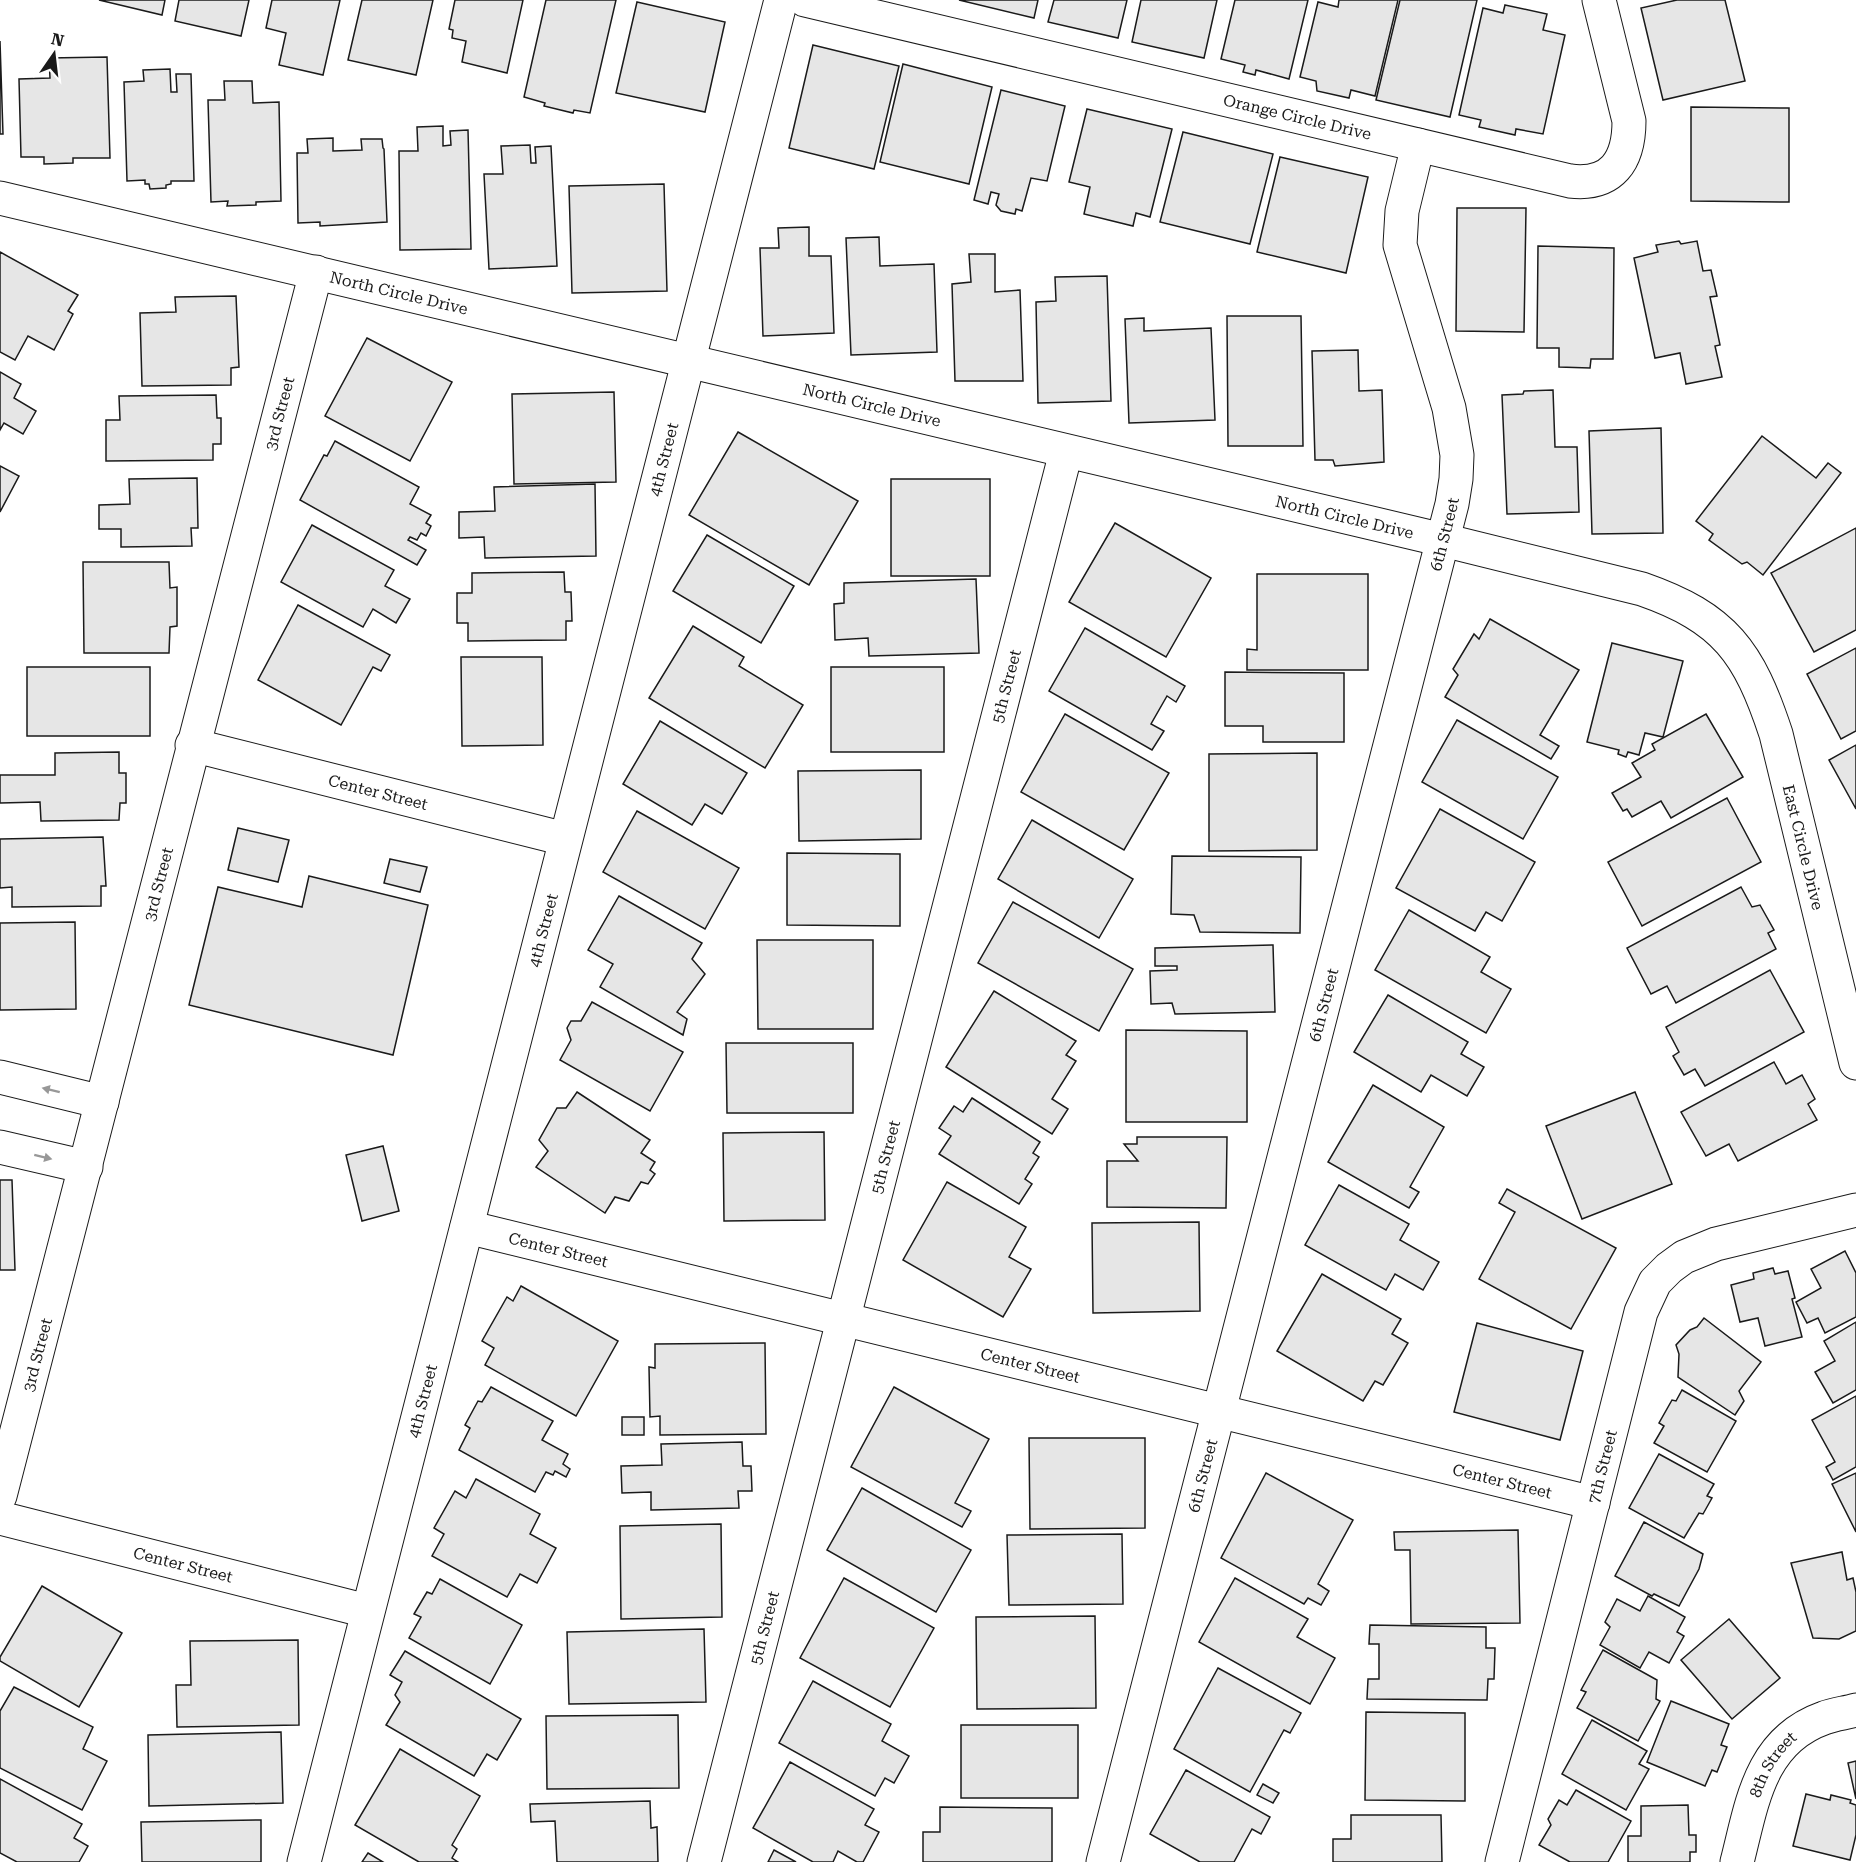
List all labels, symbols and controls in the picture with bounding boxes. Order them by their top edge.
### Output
north arrow [24,24,84,84]
text: N [49,29,66,51]
street label: Orange Circle Drive [1222,90,1373,143]
street label: North Circle Drive [328,267,470,318]
street label: 3rd Street [260,374,298,452]
street label: North Circle Drive [801,379,943,430]
street label: 4th Street [645,420,682,498]
street label: North Circle Drive [1274,491,1416,542]
street label: 6th Street [1426,496,1462,573]
street label: 5th Street [987,647,1024,725]
street label: Center Street [326,770,430,814]
street label: East Circle Drive [1779,783,1828,912]
street label: 3rd Street [139,845,177,923]
street label: 4th Street [524,891,561,969]
street label: 6th Street [1305,966,1342,1044]
one-way arrow [42,1084,60,1094]
street label: 5th Street [866,1118,904,1196]
one-way arrow [34,1153,52,1163]
street label: Center Street [507,1228,610,1271]
street label: 3rd Street [18,1316,56,1394]
street label: Center Street [979,1344,1082,1386]
street label: 4th Street [404,1362,441,1440]
street label: 7th Street [1584,1428,1620,1505]
street label: 6th Street [1184,1437,1221,1514]
street label: Center Street [1451,1459,1554,1502]
street label: Center Street [132,1543,235,1586]
street label: 5th Street [746,1589,783,1666]
street label: 8th Street [1745,1727,1800,1800]

